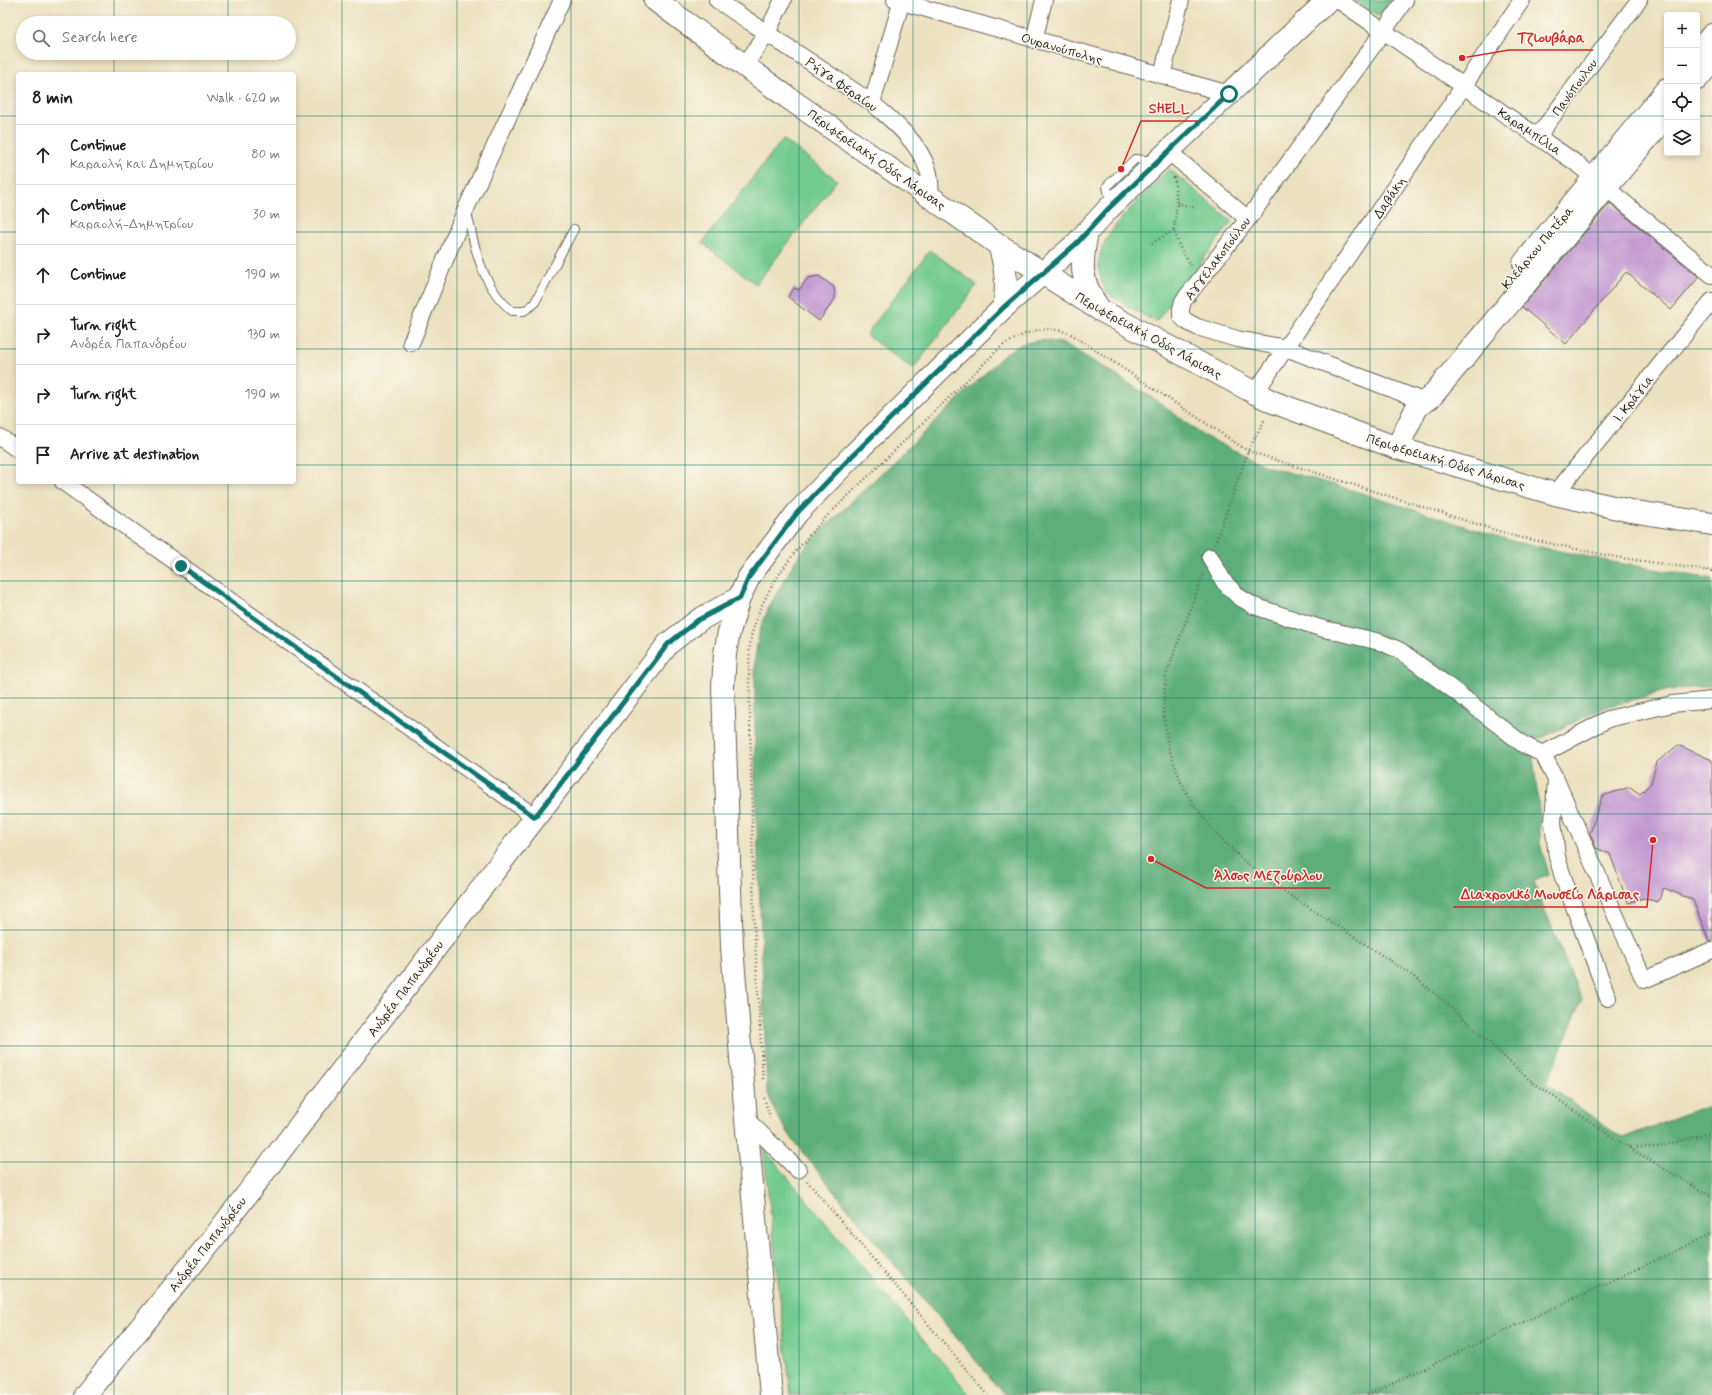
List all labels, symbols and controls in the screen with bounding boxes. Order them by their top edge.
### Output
map controls [1664,12,1700,156]
button: + [1664,12,1700,48]
search box [16,16,296,60]
callout: Τζιουβάρα [1509,24,1593,50]
icon: search [30,27,52,49]
text: Search here [62,28,138,48]
text: Τζιουβάρα [1516,29,1585,47]
street label: Ουρανούπολης [1019,30,1105,69]
button: − [1664,48,1700,84]
street label: Ρήγα Φεραίου [802,54,880,116]
street label: Πανόπουλου [1549,56,1602,120]
button: locate [1664,84,1700,120]
route start [1220,85,1238,103]
text: 8 min [32,87,73,109]
text: Walk · 620 m [207,90,280,107]
callout: SHELL [1141,95,1198,121]
text: SHELL [1149,100,1190,118]
street label: Καραμπίλια [1494,105,1564,160]
street label: Περιφερειακή Οδός Λάρισας [804,106,949,215]
button: layers [1664,120,1700,156]
text: Continue [70,136,126,156]
icon: ahead [32,144,54,166]
text: 80 m [251,146,280,163]
text: Καραολή και Δημητρίου [70,156,213,173]
street label: Δαβάκη [1370,173,1411,222]
text: Continue [70,196,126,216]
street label: Κλεάρχου Πατέρα [1498,203,1578,293]
icon: ahead [32,204,54,226]
text: 30 m [253,206,280,223]
street label: Αγγελακοπούλου [1181,214,1255,304]
text: Καραολή-Δημητρίου [70,216,193,233]
icon: ahead [32,264,54,286]
text: Continue [70,265,126,285]
text: 190 m [245,266,280,283]
street label: Περιφερειακή Οδός Λάρισας [1072,289,1225,384]
text: Turn right [70,316,137,336]
icon: right [32,324,54,346]
text: 130 m [247,326,280,343]
text: Ανδρέα Παπανδρέου [70,336,186,353]
street label: Ι. Κράγια [1610,372,1658,426]
icon: right [32,384,54,406]
text: Turn right [70,385,137,405]
text: 190 m [245,386,280,403]
street label: Περιφερειακή Οδός Λάρισας [1364,430,1527,495]
icon: arrive [32,444,54,466]
text: Arrive at destination [70,445,199,465]
route end [172,557,190,575]
callout: Άλσος Μεζούρλου [1206,862,1330,888]
text: Άλσος Μεζούρλου [1214,867,1323,885]
callout: Διαχρονικό Μουσείο Λάρισας [1453,881,1647,907]
text: Διαχρονικό Μουσείο Λάρισας [1460,886,1639,904]
street label: Ανδρέα Παπανδρέου [364,937,448,1041]
street label: Ανδρέα Παπανδρέου [166,1194,251,1296]

